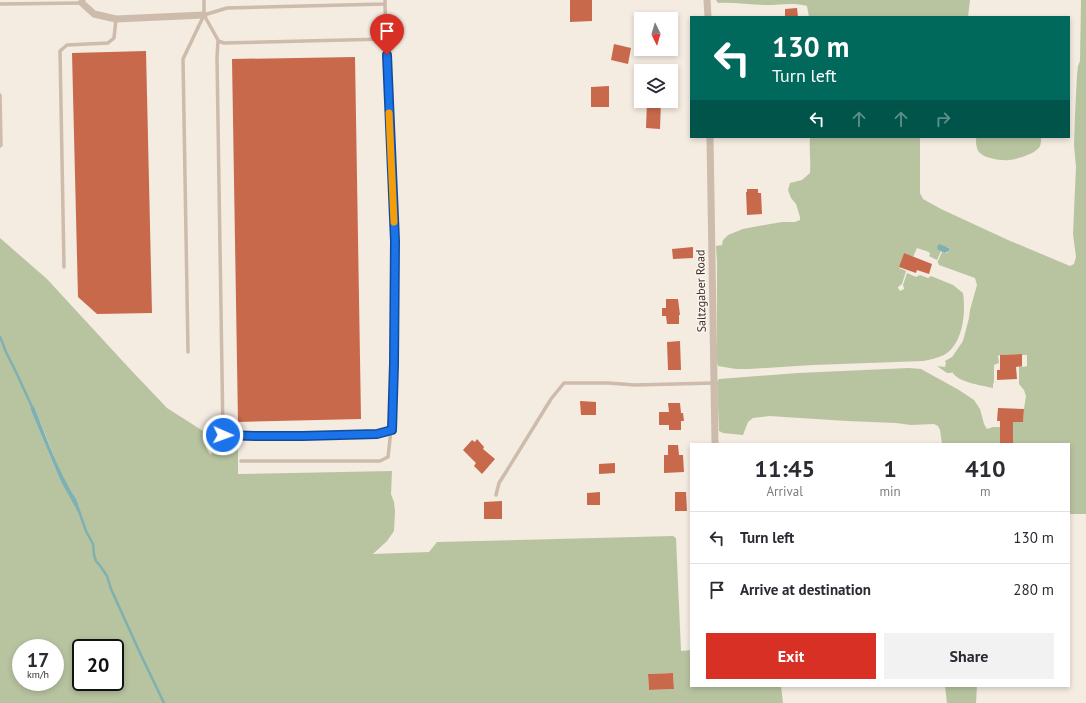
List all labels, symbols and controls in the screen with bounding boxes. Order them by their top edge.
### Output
north arrow [634,12,678,56]
map controls [634,12,678,108]
pin [370,14,404,55]
icon: arrive [376,20,398,42]
text: 130 m [772,28,849,65]
icon: left [706,32,758,84]
button: layers [634,64,678,108]
text: Turn left [772,64,837,87]
icon: left [806,108,828,130]
icon: ahead [848,108,870,130]
icon: ahead [890,108,912,130]
icon: right [932,108,954,130]
street label: Saltzgaber Road [692,250,709,333]
position arrow [202,414,244,456]
text: 11:45 [754,453,815,484]
text: 1 [883,453,897,484]
text: 410 [965,453,1006,484]
text: Arrival [767,483,803,500]
text: min [879,483,901,500]
text: m [980,483,991,500]
icon: left [706,527,728,549]
text: Turn left [740,528,794,547]
text: 130 m [1013,528,1054,547]
icon: arrive [706,579,728,601]
text: Arrive at destination [740,580,871,599]
text: 280 m [1013,580,1054,599]
button: Exit [706,633,876,679]
button: Share [884,633,1054,679]
speed limit sign: 20 [72,639,124,691]
text: 17 [27,647,49,673]
text: km/h [27,668,49,681]

